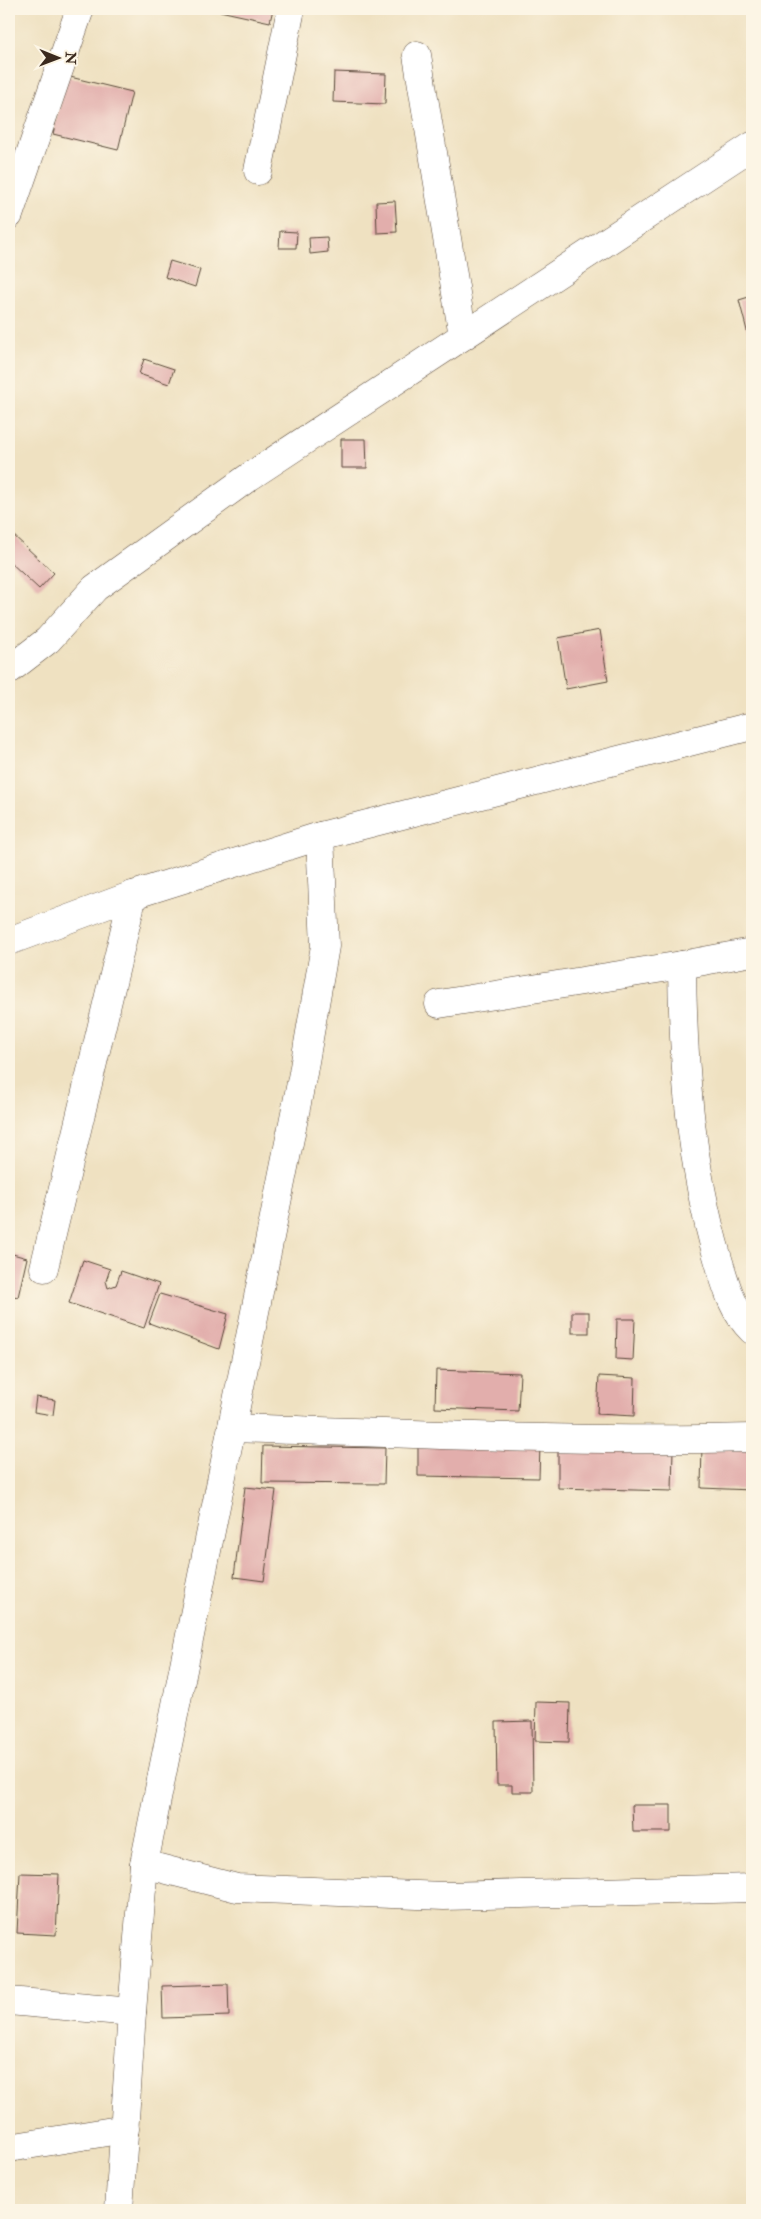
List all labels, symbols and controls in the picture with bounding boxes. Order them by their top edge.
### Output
north arrow [32,32,82,82]
text: N [62,51,79,65]

